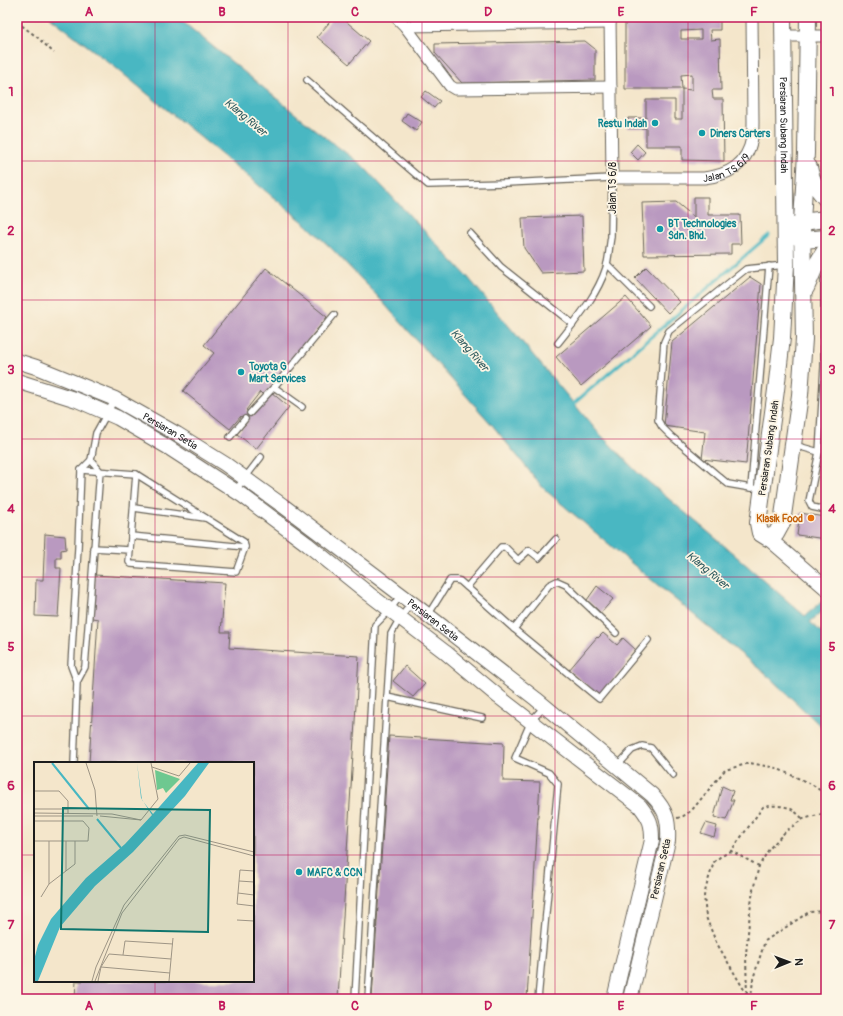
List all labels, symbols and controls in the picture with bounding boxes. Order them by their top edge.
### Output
text: A [85,4,94,20]
text: B [218,4,226,20]
text: C [351,4,359,20]
text: D [484,4,492,20]
text: E [618,4,625,20]
text: F [750,4,758,20]
street label: Persiaran Subang Indah [777,77,790,174]
text: 1 [8,84,14,100]
text: 1 [829,84,835,100]
water label: Klang River [222,96,271,140]
place label: Restu Indah [598,118,647,130]
marker: Restu Indah [650,118,660,128]
marker: Diners Carters [697,128,707,138]
place label: Diners Carters [710,128,771,140]
street label: Jalan TS 6/9 [702,151,753,185]
street label: Jalan TS 6/8 [607,162,619,214]
place label: BT Technologies Sdn. Bhd. [668,218,737,242]
text: 2 [7,223,15,239]
text: 2 [828,223,836,239]
marker: BT Technologies Sdn. Bhd. [655,224,665,234]
water label: Klang River [448,327,493,375]
place label: Toyota G Mart Services [248,361,306,385]
text: 3 [7,362,15,378]
text: 3 [828,362,836,378]
marker: Toyota G Mart Services [236,367,246,377]
street label: Persiaran Subang Indah [756,399,782,497]
street label: Persiaran Setia [140,411,200,453]
text: 4 [7,501,15,517]
text: 4 [828,501,836,517]
place label: Klasik Food [756,513,803,525]
marker: Klasik Food [806,513,816,523]
water label: Klang River [684,549,733,593]
street label: Persiaran Setia [405,597,461,644]
text: 5 [7,639,15,655]
text: 5 [828,639,836,655]
inset map [34,762,254,982]
text: 6 [7,778,15,794]
text: 6 [828,778,836,794]
street label: Persiaran Setia [648,837,674,901]
marker: MAFC & CCN [294,867,304,877]
place label: MAFC & CCN [307,867,363,879]
text: 7 [8,917,15,933]
text: 7 [829,917,836,933]
north arrow [769,942,809,982]
text: N [792,958,805,966]
text: A [85,998,94,1014]
text: B [218,998,226,1014]
text: C [351,998,359,1014]
text: D [484,998,492,1014]
text: E [618,998,625,1014]
text: F [750,998,758,1014]

